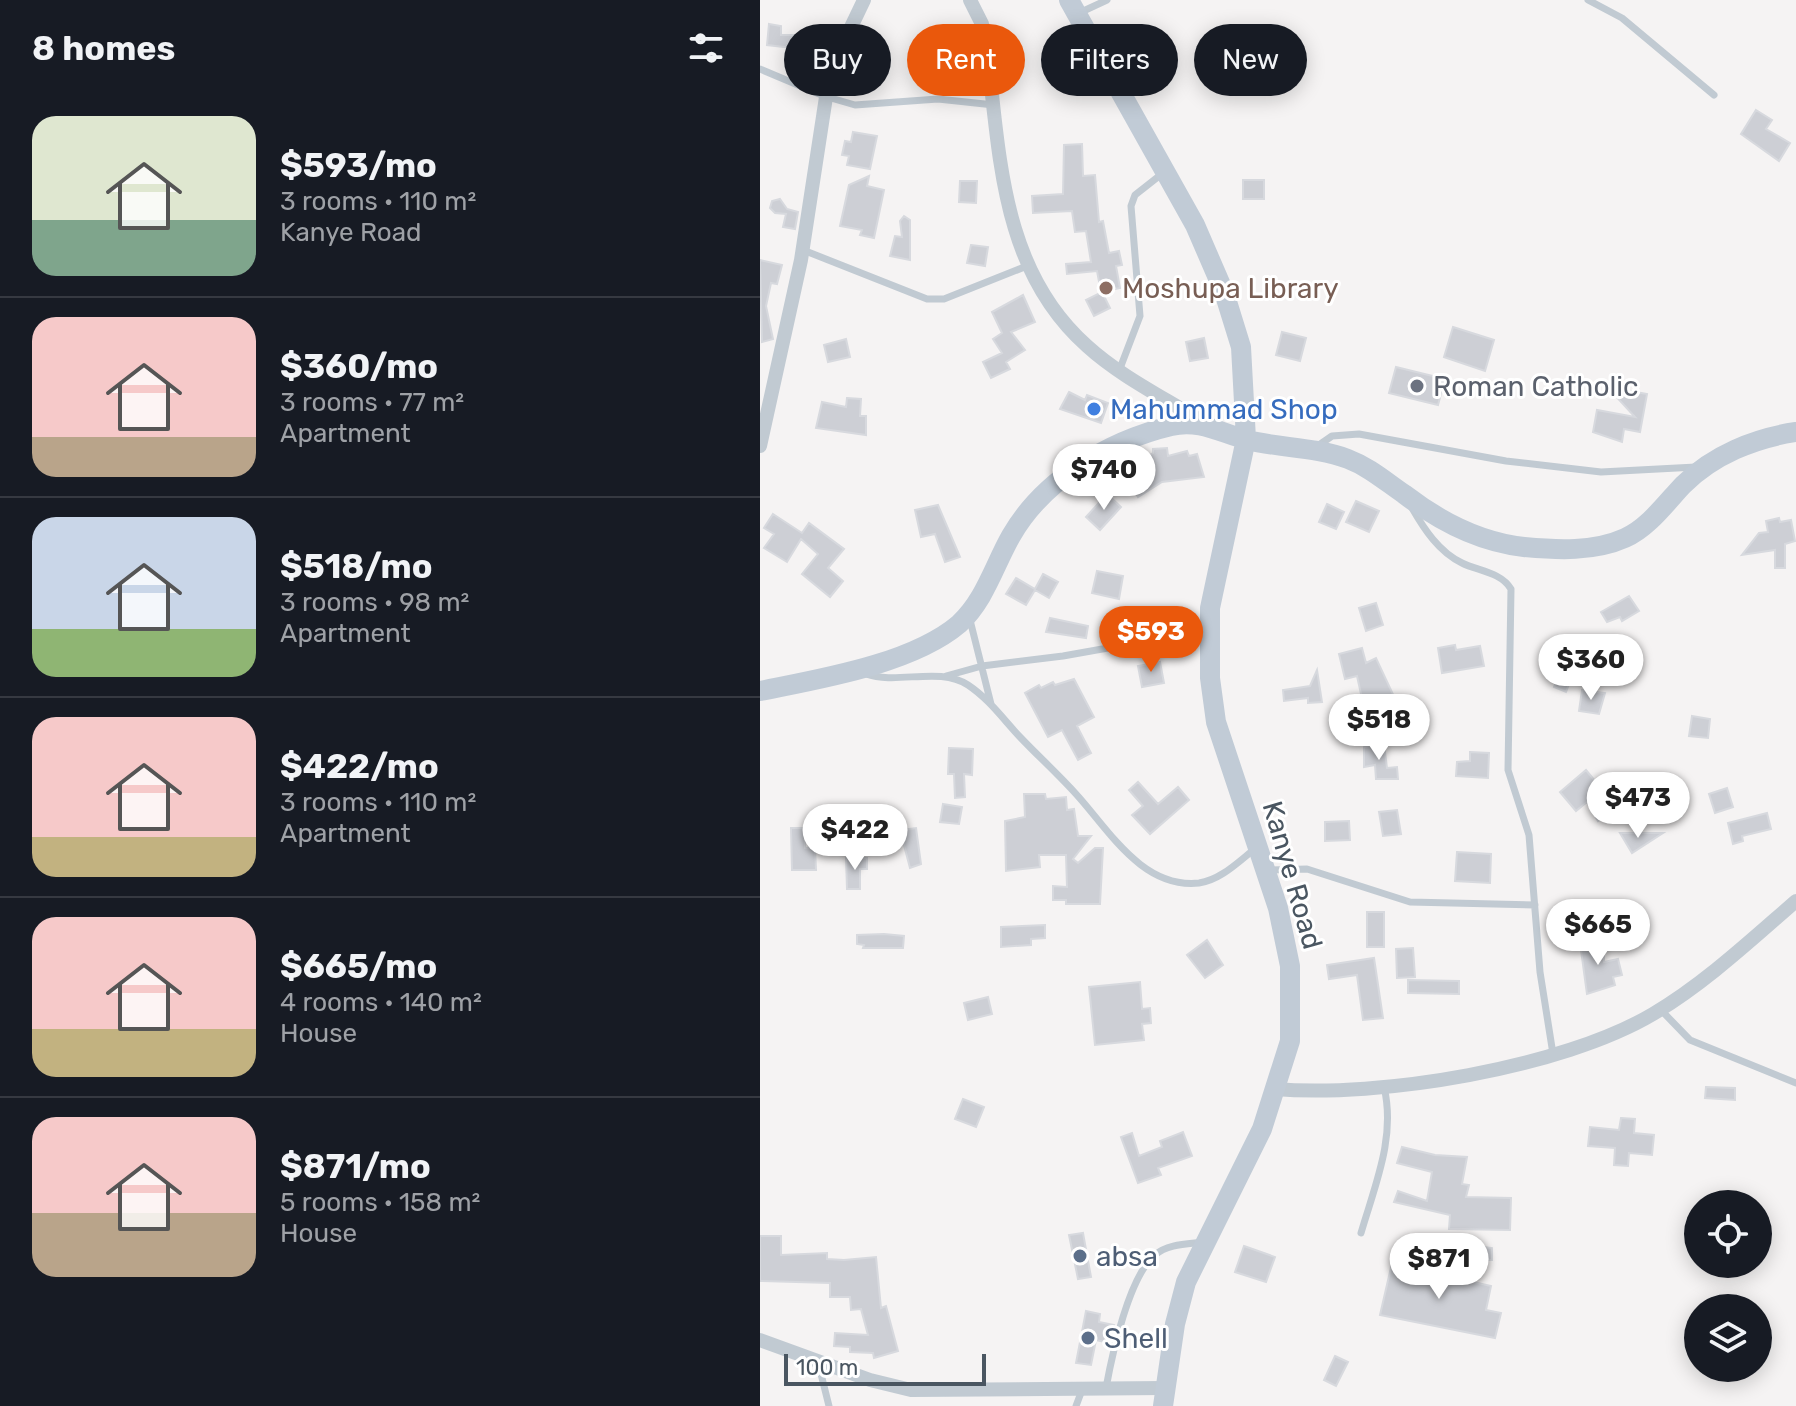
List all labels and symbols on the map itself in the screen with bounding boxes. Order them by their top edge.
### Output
place label: Moshupa Library [1122,272,1339,305]
marker: Moshupa Library [1097,279,1115,297]
place label: Roman Catholic [1433,370,1639,403]
marker: Roman Catholic [1408,377,1426,395]
place label: Mahummad Shop [1110,393,1338,426]
marker: Mahummad Shop [1085,400,1103,418]
pin: $740 [1057,444,1151,512]
pin: $593 [1104,606,1198,674]
pin: $360 [1544,634,1638,702]
pin: $518 [1332,694,1426,762]
pin: $473 [1591,772,1685,840]
street label: Kanye Road [1256,797,1329,953]
pin: $422 [808,804,902,872]
pin: $665 [1551,899,1645,967]
pin: $871 [1392,1233,1486,1301]
place label: absa [1096,1240,1158,1273]
marker: absa [1071,1247,1089,1265]
place label: Shell [1104,1322,1168,1355]
marker: Shell [1079,1329,1097,1347]
scale bar [784,1350,986,1386]

